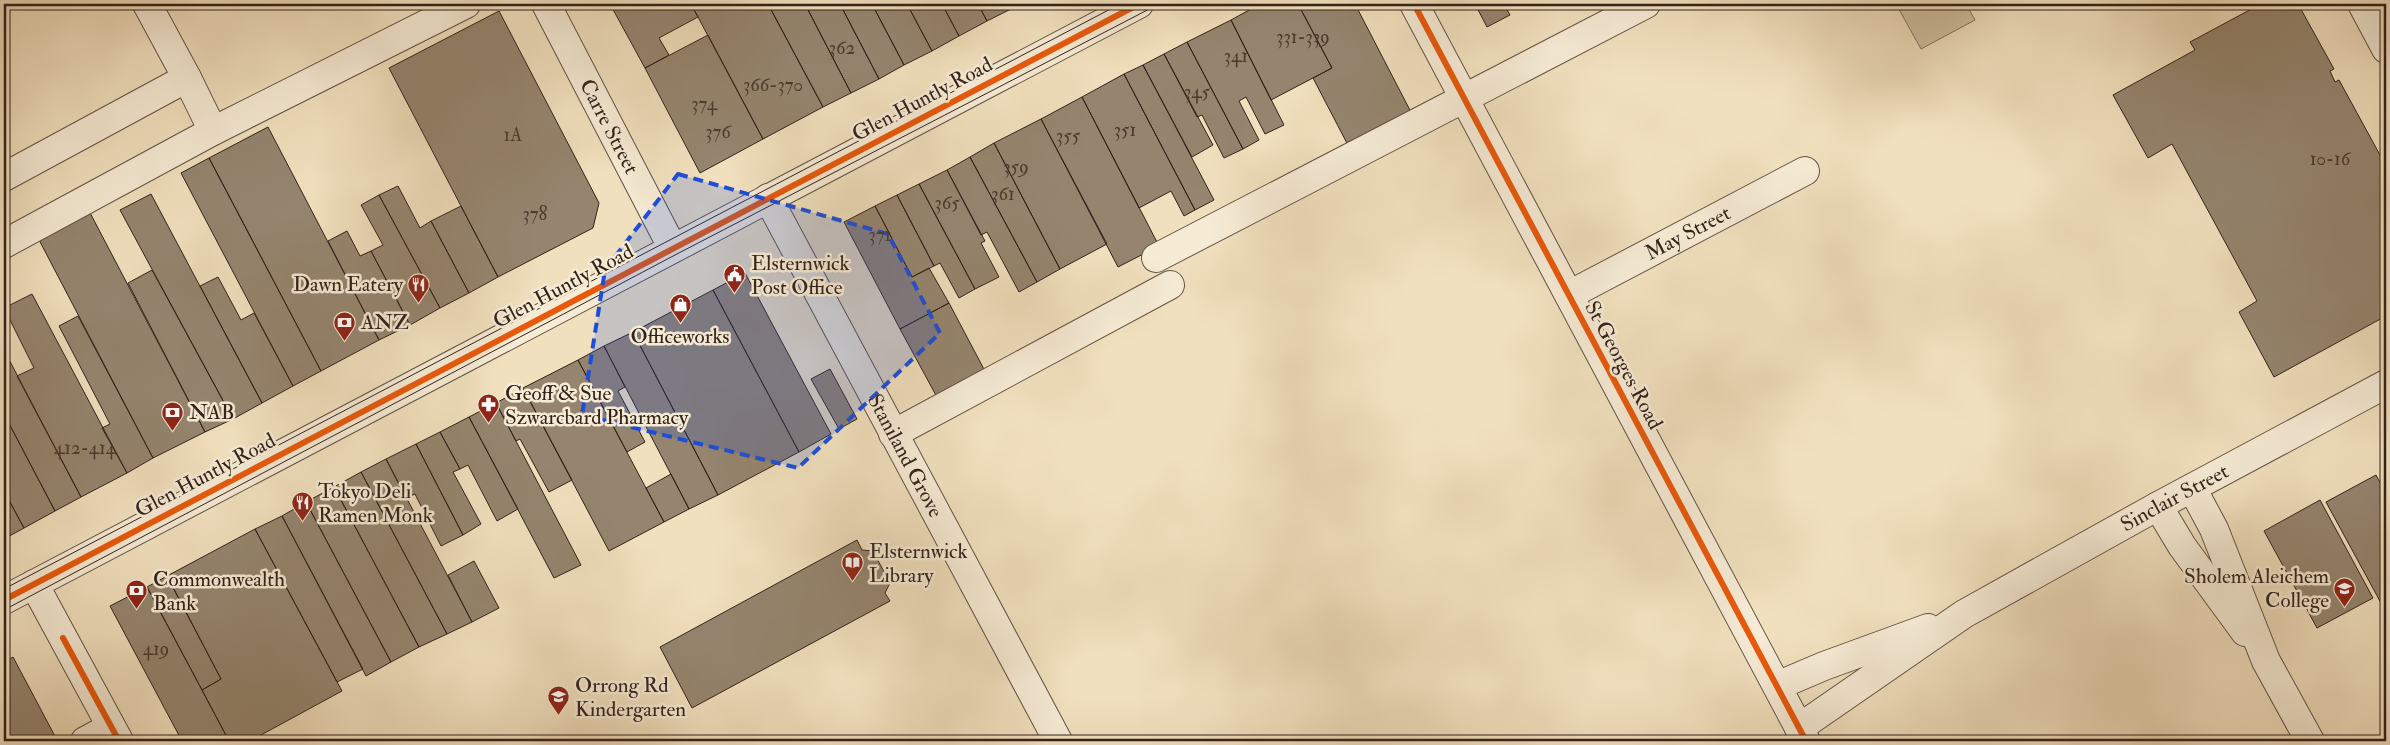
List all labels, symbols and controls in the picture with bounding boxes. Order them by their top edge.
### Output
house number: 331-339 [1276,25,1330,49]
house number: 362 [829,36,855,60]
house number: 341 [1224,44,1248,68]
street label: Glen Huntly Road [847,51,998,148]
house number: 366-370 [743,73,803,97]
street label: Carre Street [573,75,645,179]
house number: 345 [1184,80,1211,104]
house number: 374 [691,92,718,116]
house number: 351 [1114,118,1136,142]
house number: 376 [705,120,732,144]
house number: 1A [504,123,522,147]
house number: 355 [1056,124,1081,148]
house number: 10-16 [2310,147,2352,171]
house number: 359 [1003,155,1029,179]
house number: 361 [991,182,1015,206]
house number: 365 [934,191,960,215]
street label: May Street [1640,199,1735,267]
house number: 378 [523,202,548,226]
house number: 371 [869,223,891,247]
street label: Glen Huntly Road [488,238,639,335]
place label: Elsternwick Post Office [751,250,850,301]
public building icon: Elsternwick Post Office [723,263,747,294]
place label: Dawn Eatery [293,271,404,298]
restaurant icon: Dawn Eatery [407,272,431,303]
shop icon: Officeworks [668,292,692,323]
street label: St Georges Road [1578,296,1669,435]
place label: ANZ [360,309,409,336]
bank icon: ANZ [333,310,357,341]
place label: Officeworks [630,323,730,350]
place label: Geoff & Sue Szwarcbard Pharmacy [505,380,689,431]
street label: Staniland Grove [861,389,949,522]
pharmacy icon: Geoff & Sue Szwarcbard Pharmacy [477,393,501,424]
place label: NAB [189,399,235,426]
bank icon: NAB [161,400,185,431]
street label: Glen Huntly Road [130,427,281,524]
house number: 412-414 [54,436,117,460]
street label: Sinclair Street [2116,458,2233,538]
place label: Tokyo Deli Ramen Monk [318,478,433,529]
restaurant icon: Tokyo Deli Ramen Monk [290,491,314,522]
place label: Elsternwick Library [869,538,968,589]
library icon: Elsternwick Library [841,551,865,582]
place label: Sholem Aleichem College [2184,563,2329,614]
place label: Commonwealth Bank [153,566,285,617]
school or university icon: Sholem Aleichem College [2333,576,2357,607]
bank icon: Commonwealth Bank [125,579,149,610]
house number: 419 [143,637,169,661]
place label: Orrong Rd Kindergarten [575,672,686,723]
school or university icon: Orrong Rd Kindergarten [547,685,571,716]

